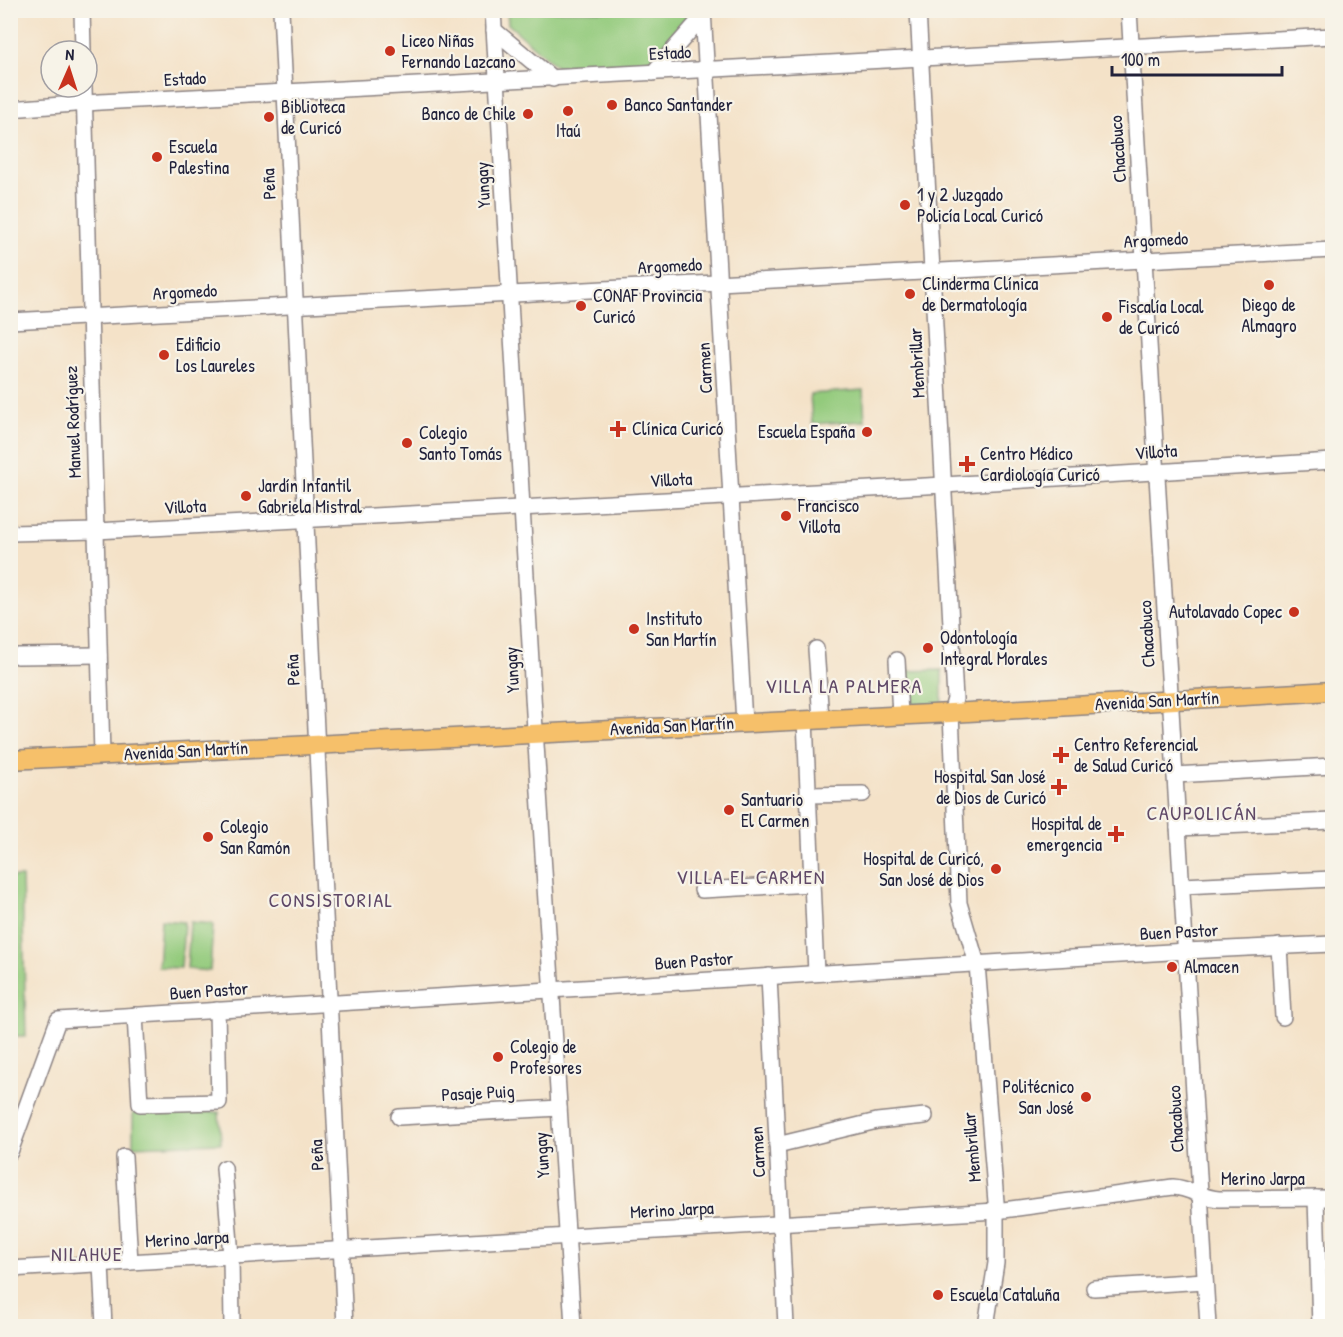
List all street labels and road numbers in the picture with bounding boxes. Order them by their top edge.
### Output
street label: Estado [648,39,692,66]
street label: Estado [163,65,207,92]
street label: Chacabuco [1103,115,1132,184]
street label: Yungay [469,161,496,209]
street label: Peña [255,168,282,200]
street label: Argomedo [1123,225,1189,254]
street label: Argomedo [637,251,703,280]
street label: Argomedo [152,277,218,306]
street label: Membrillar [902,327,931,399]
street label: Carmen [691,342,718,394]
street label: Manuel Rodríguez [58,365,87,479]
street label: Villota [1134,438,1178,465]
street label: Villota [649,466,693,493]
street label: Villota [163,493,207,520]
street label: Chacabuco [1132,600,1161,668]
street label: Yungay [498,646,525,694]
street label: Peña [279,654,306,686]
street label: Avenida San Martín [1094,685,1220,716]
street label: Avenida San Martín [609,710,735,741]
street label: Avenida San Martín [123,735,249,766]
street label: Buen Pastor [1139,917,1219,946]
street label: Buen Pastor [654,945,734,976]
street label: Buen Pastor [169,975,249,1006]
street label: Pasaje Puig [441,1078,515,1107]
street label: Chacabuco [1161,1085,1190,1153]
street label: Membrillar [956,1111,987,1183]
street label: Carmen [744,1126,771,1178]
street label: Yungay [527,1131,556,1179]
street label: Peña [303,1139,330,1171]
street label: Merino Jarpa [1221,1166,1305,1191]
street label: Merino Jarpa [629,1195,714,1224]
street label: Merino Jarpa [144,1224,229,1253]

